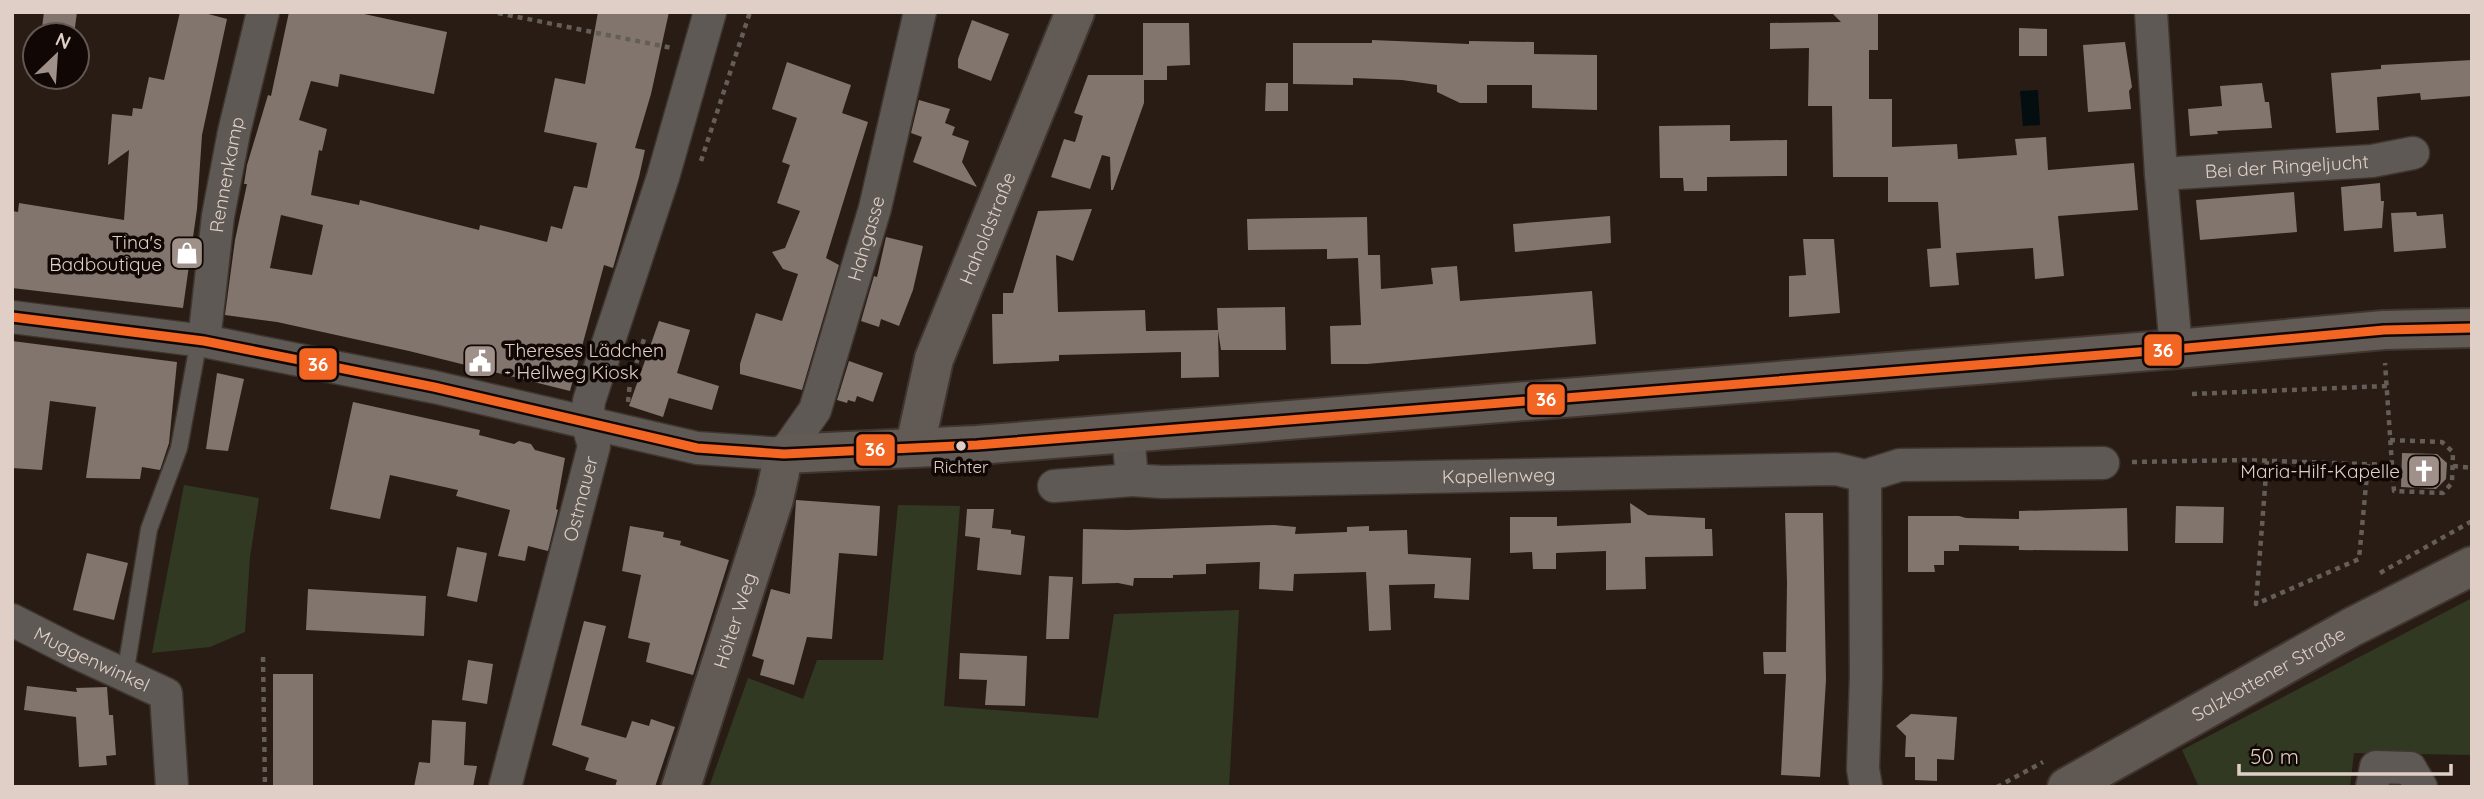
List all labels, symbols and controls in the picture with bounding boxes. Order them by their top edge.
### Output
north arrow [21,21,91,91]
text: N [52,27,75,54]
street label: Rennenkamp [204,114,249,234]
street label: Bei der Ringeljucht [2204,149,2370,183]
street label: Haholdstraße [954,168,1021,288]
street label: Hahgasse [842,193,889,284]
place label: Tina's Badboutique [49,230,162,276]
shop icon: Tina's Badboutique [168,234,206,272]
line badge: 36 [2143,333,2183,367]
place label: Thereses Lädchen - Hellweg Kiosk [504,338,664,384]
text: 36 [2153,338,2173,362]
public building icon: Thereses Lädchen - Hellweg Kiosk [461,342,499,380]
line badge: 36 [298,347,338,381]
text: 36 [308,352,328,376]
line badge: 36 [1526,383,1566,416]
text: 36 [1536,387,1556,411]
line badge: 36 [855,433,896,467]
text: 36 [865,437,885,461]
marker: Richter [954,439,968,453]
church icon: Maria-Hilf-Kapelle [2405,452,2443,490]
street label: Ostmauer [558,453,603,544]
place label: Richter [933,456,989,477]
place label: Maria-Hilf-Kapelle [2240,459,2400,483]
street label: Kapellenweg [1442,462,1556,489]
street label: Hölter Weg [708,569,762,672]
street label: Muggenwinkel [30,621,154,697]
street label: Salzkottener Straße [2187,621,2350,727]
scale bar [2239,732,2451,776]
text: 50 m [2250,743,2299,769]

